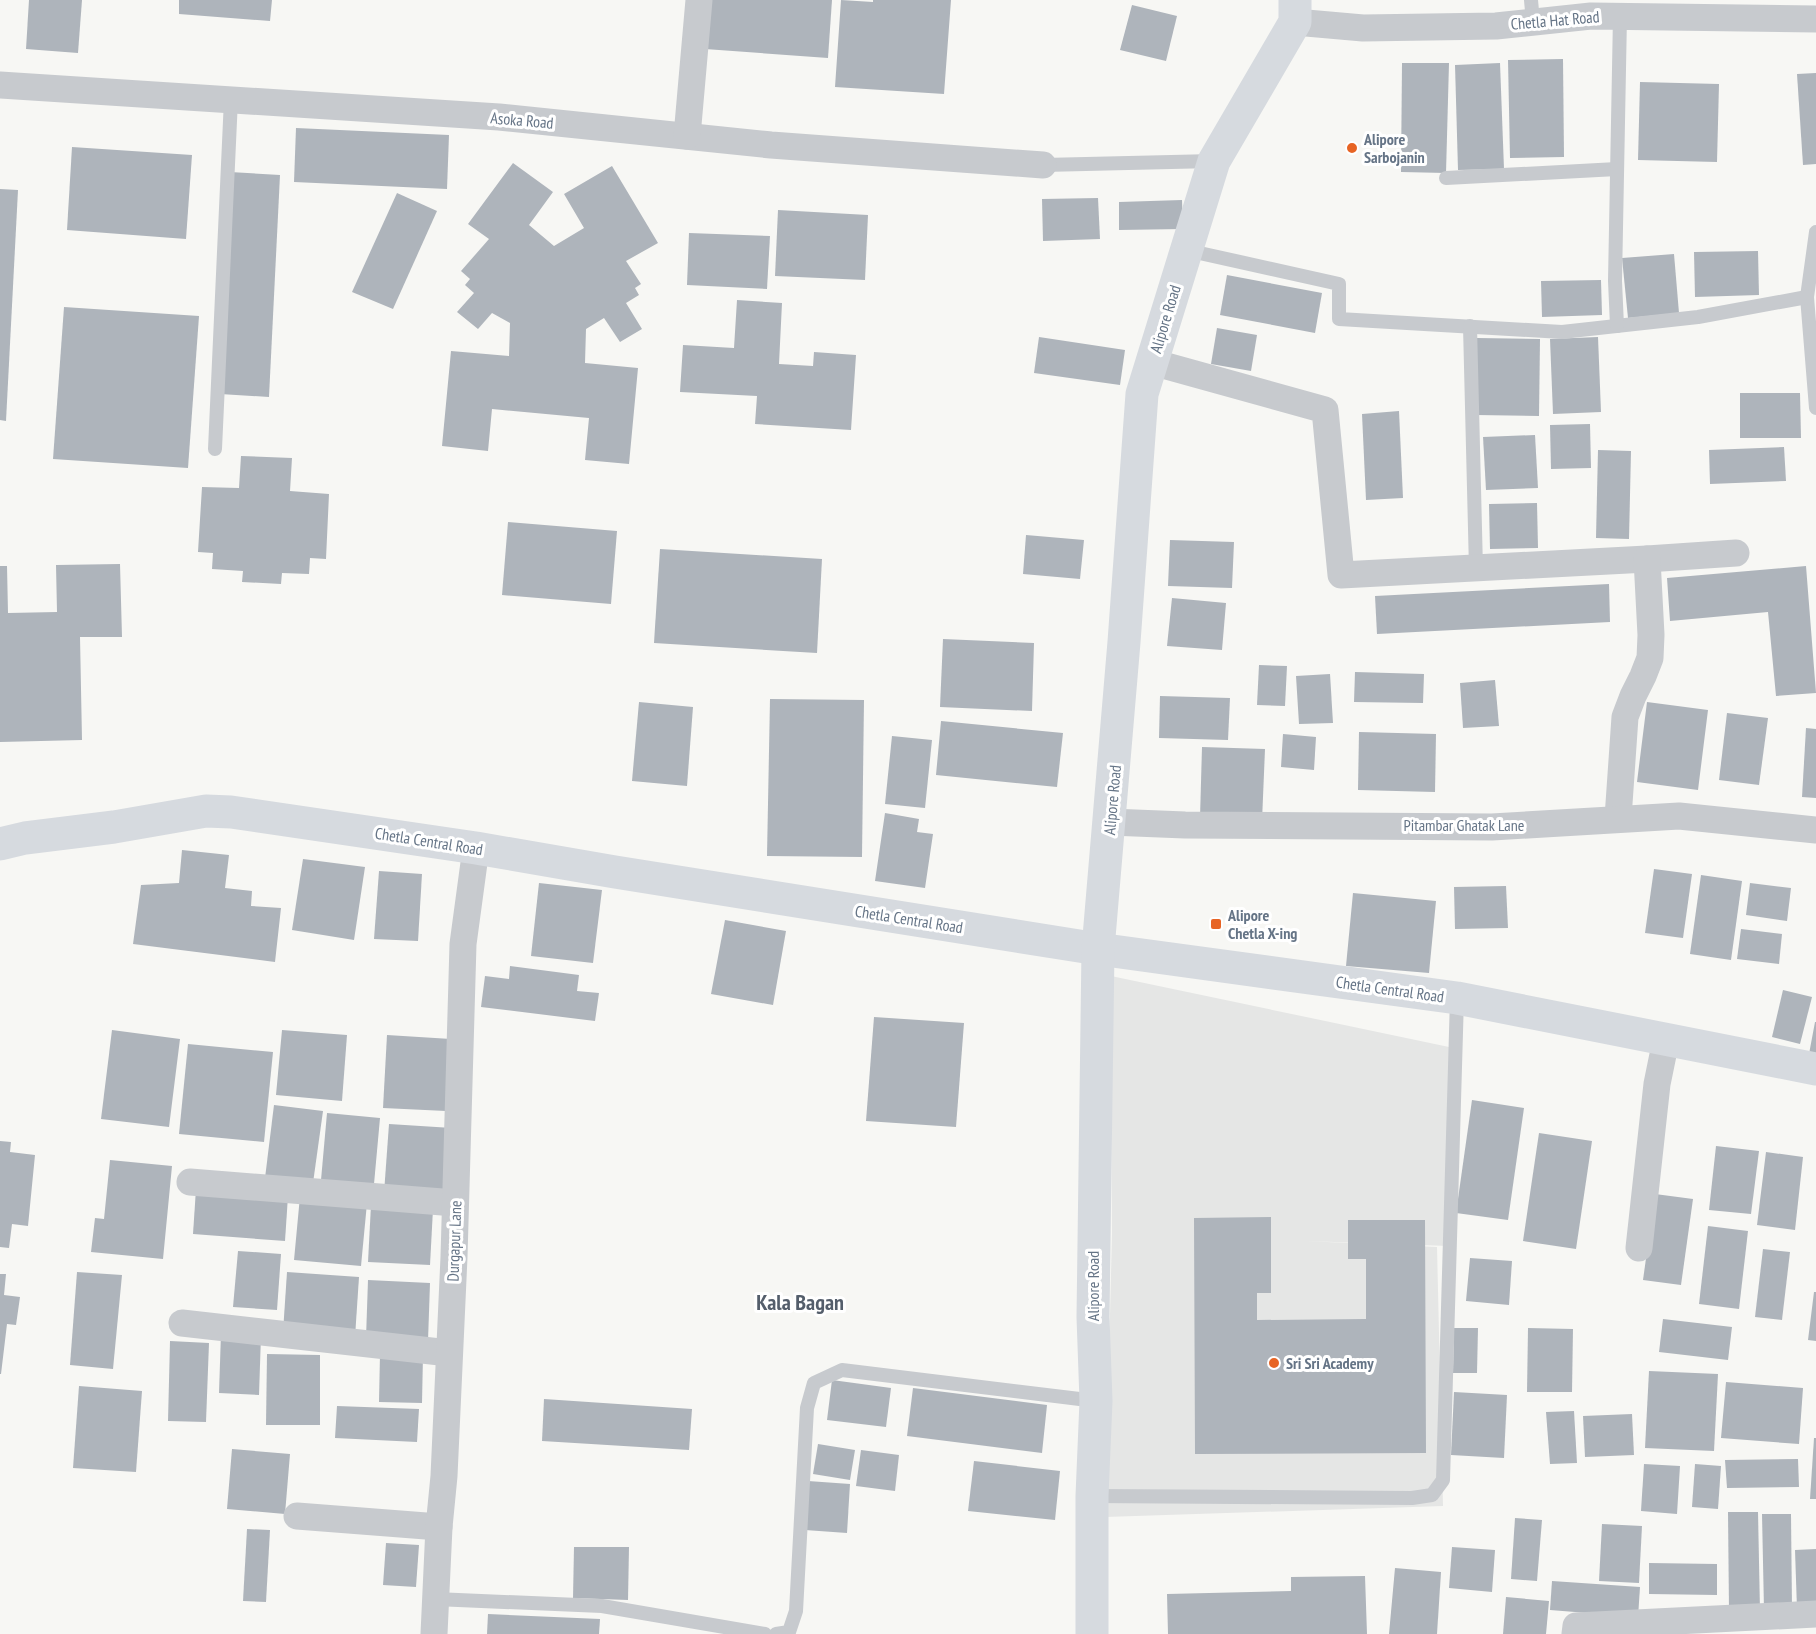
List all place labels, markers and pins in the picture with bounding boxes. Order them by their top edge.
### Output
place label: Alipore Sarbojanin [1363,129,1425,167]
marker: Alipore Sarbojanin [1345,141,1359,155]
place label: Alipore Chetla X-ing [1227,905,1297,943]
marker: Alipore Chetla X-ing [1209,917,1223,931]
place label: Sri Sri Academy [1286,1353,1374,1373]
marker: Sri Sri Academy [1267,1356,1281,1370]

